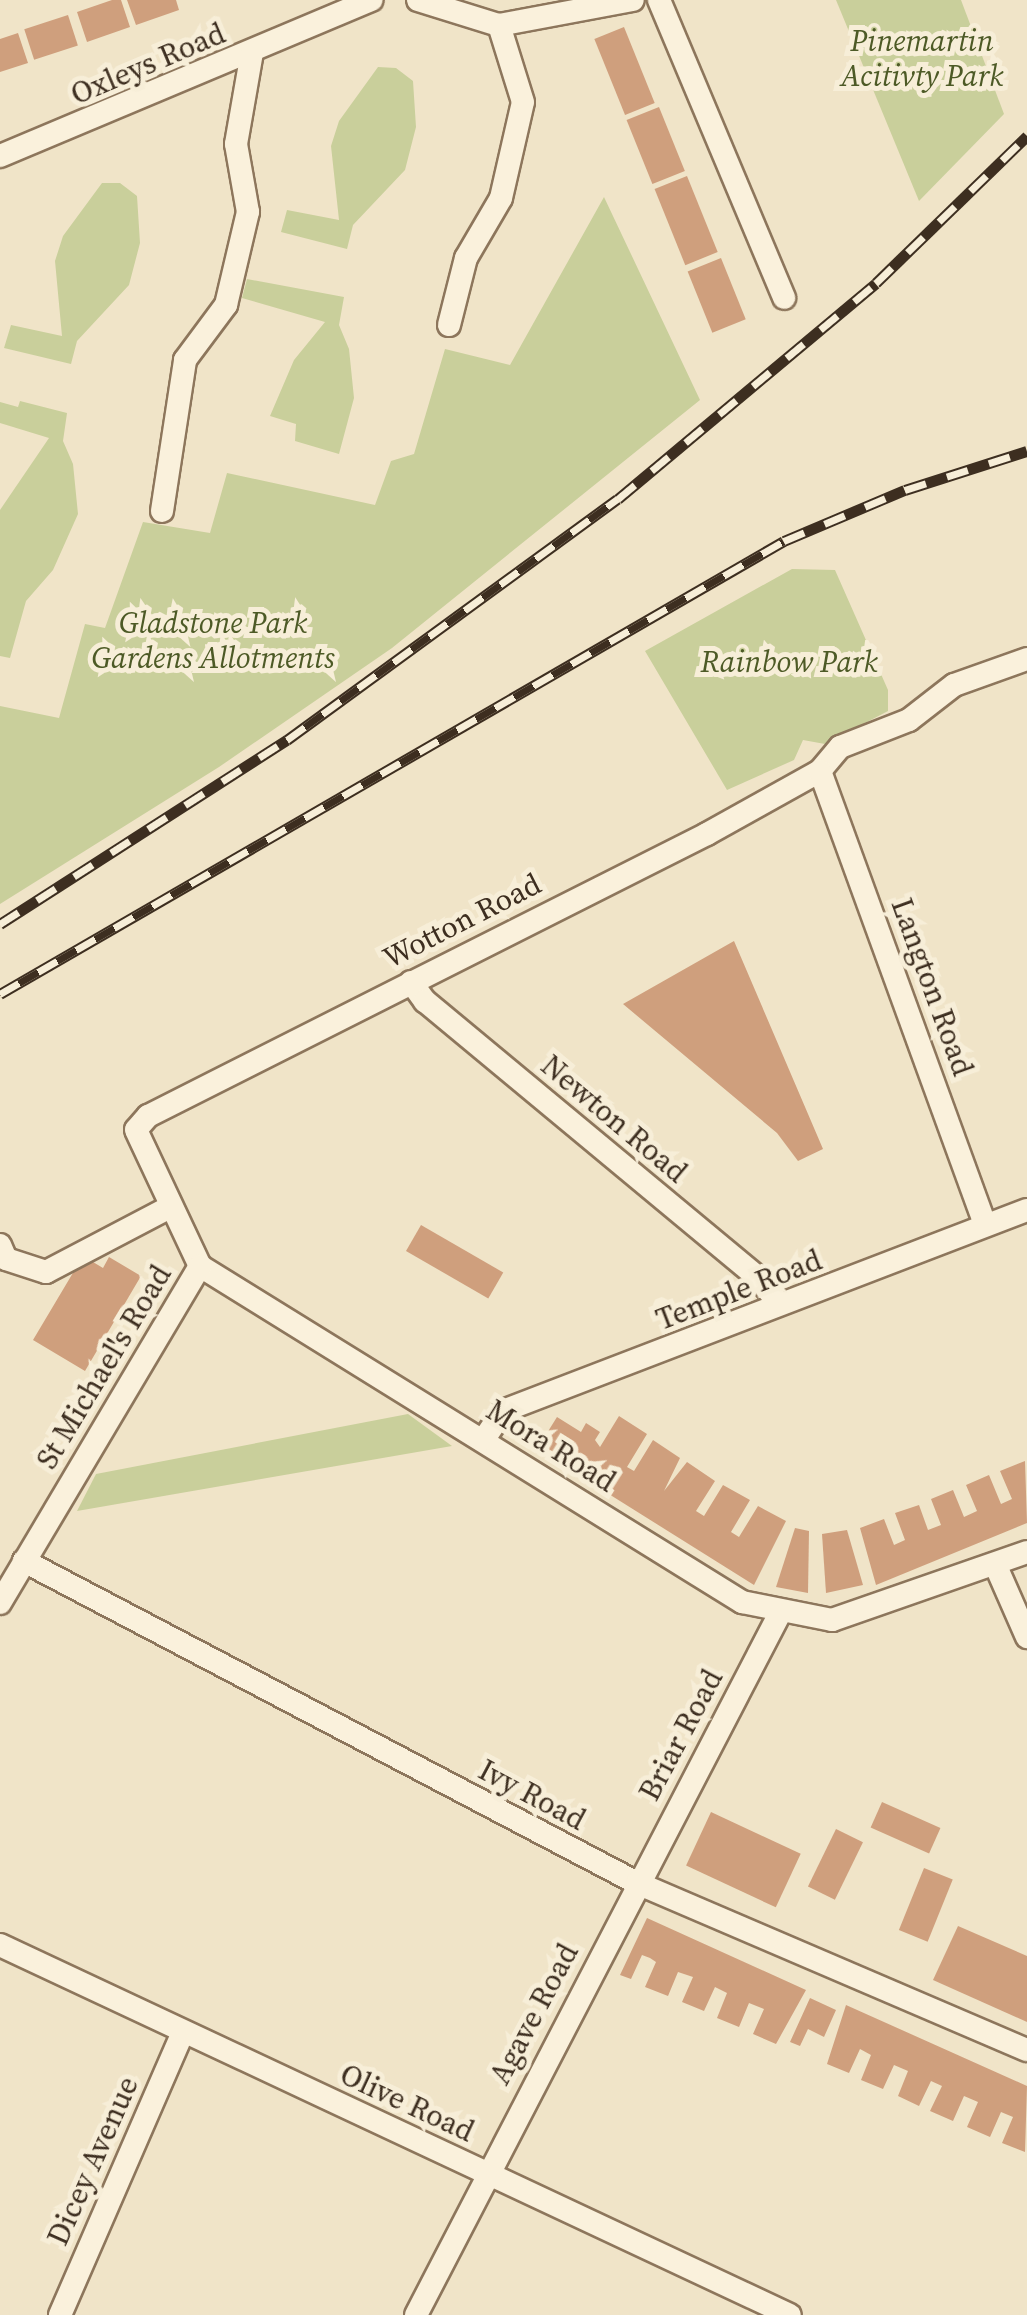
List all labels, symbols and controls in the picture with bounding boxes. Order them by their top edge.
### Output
street label: Oxleys Road [65,15,231,113]
park label: Pinemartin Acitivty Park [841,23,1003,94]
park label: Gladstone Park Gardens Allotments [91,605,335,676]
park label: Rainbow Park [700,644,878,680]
street label: Wotton Road [377,866,547,976]
street label: Langton Road [883,893,981,1081]
street label: Newton Road [534,1048,694,1190]
street label: Temple Road [651,1242,827,1338]
street label: St Michael's Road [29,1259,179,1475]
street label: Mora Road [480,1392,622,1500]
street label: Briar Road [631,1663,731,1807]
street label: Ivy Road [472,1752,592,1838]
street label: Agave Road [482,1937,586,2091]
street label: Olive Road [334,2056,480,2150]
street label: Dicey Avenue [40,2071,146,2251]

